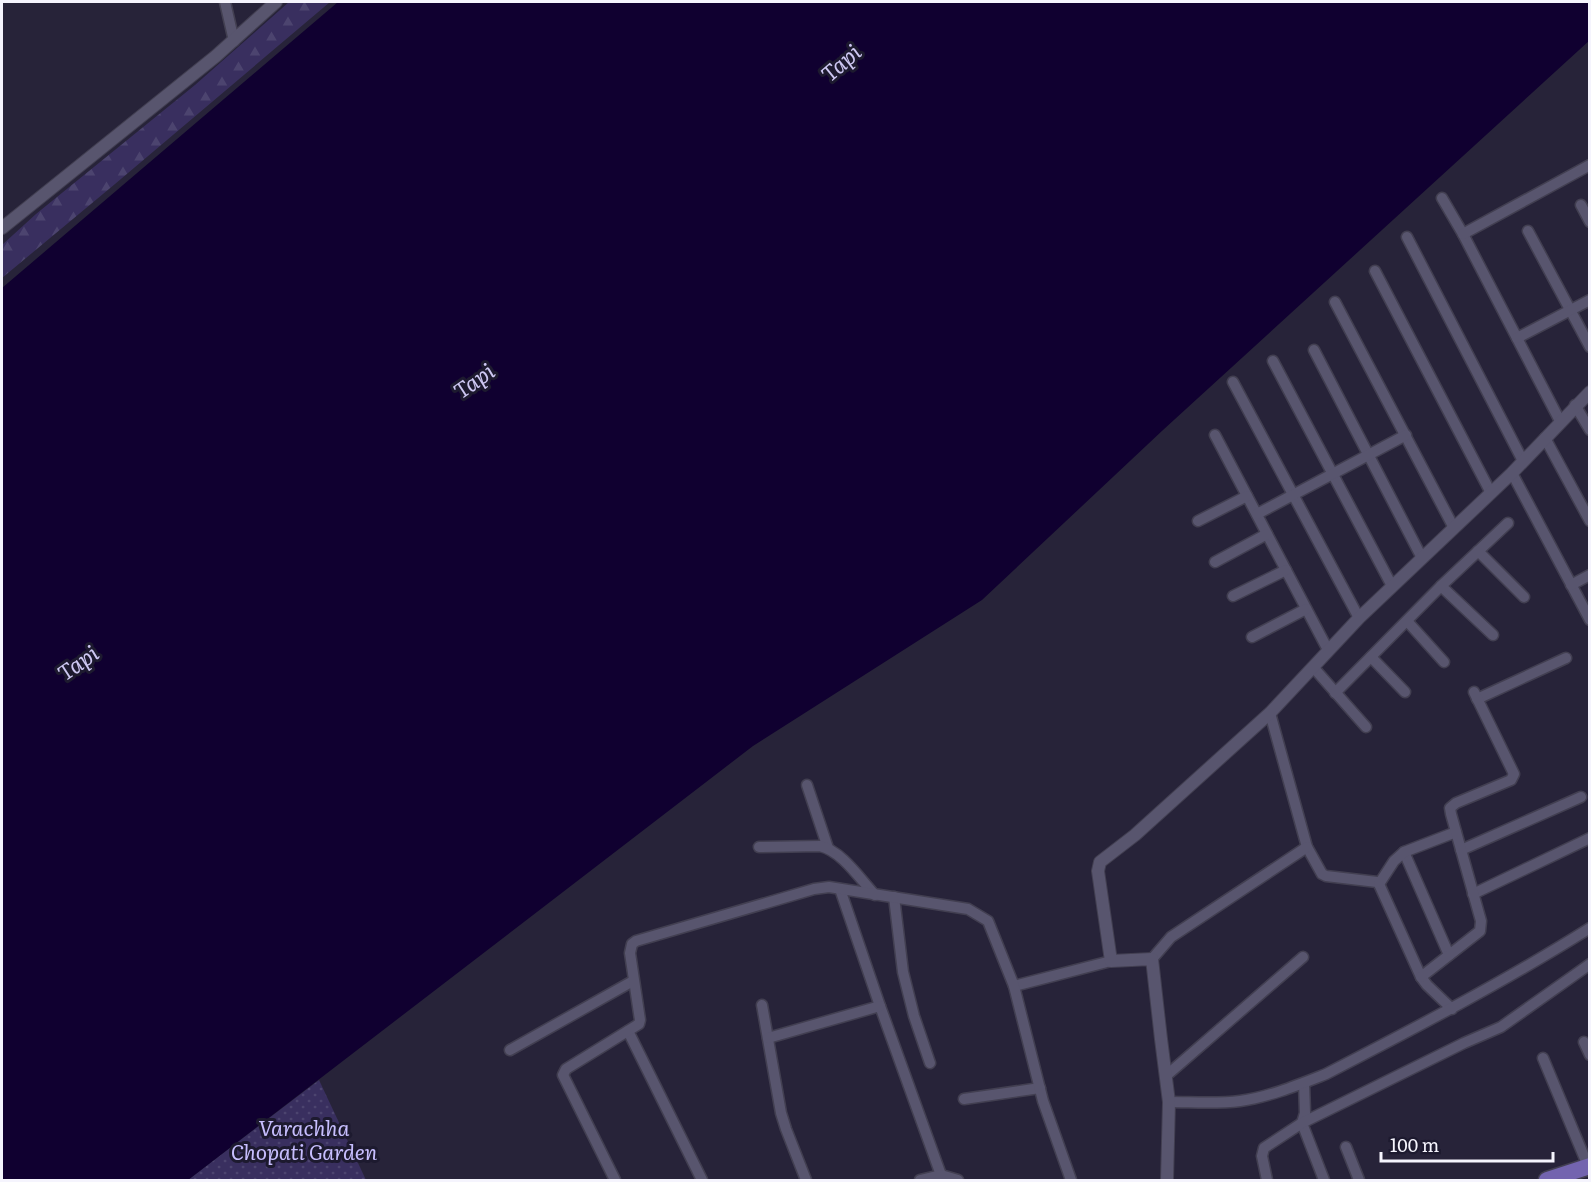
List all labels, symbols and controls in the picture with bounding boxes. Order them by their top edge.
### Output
water label: Tapi [813,35,868,89]
water label: Tapi [446,353,501,406]
water label: Tapi [50,635,105,688]
park label: Varachha Chopati Garden [231,1111,378,1166]
scale bar [1381,1125,1554,1163]
text: 100 m [1390,1131,1439,1158]

